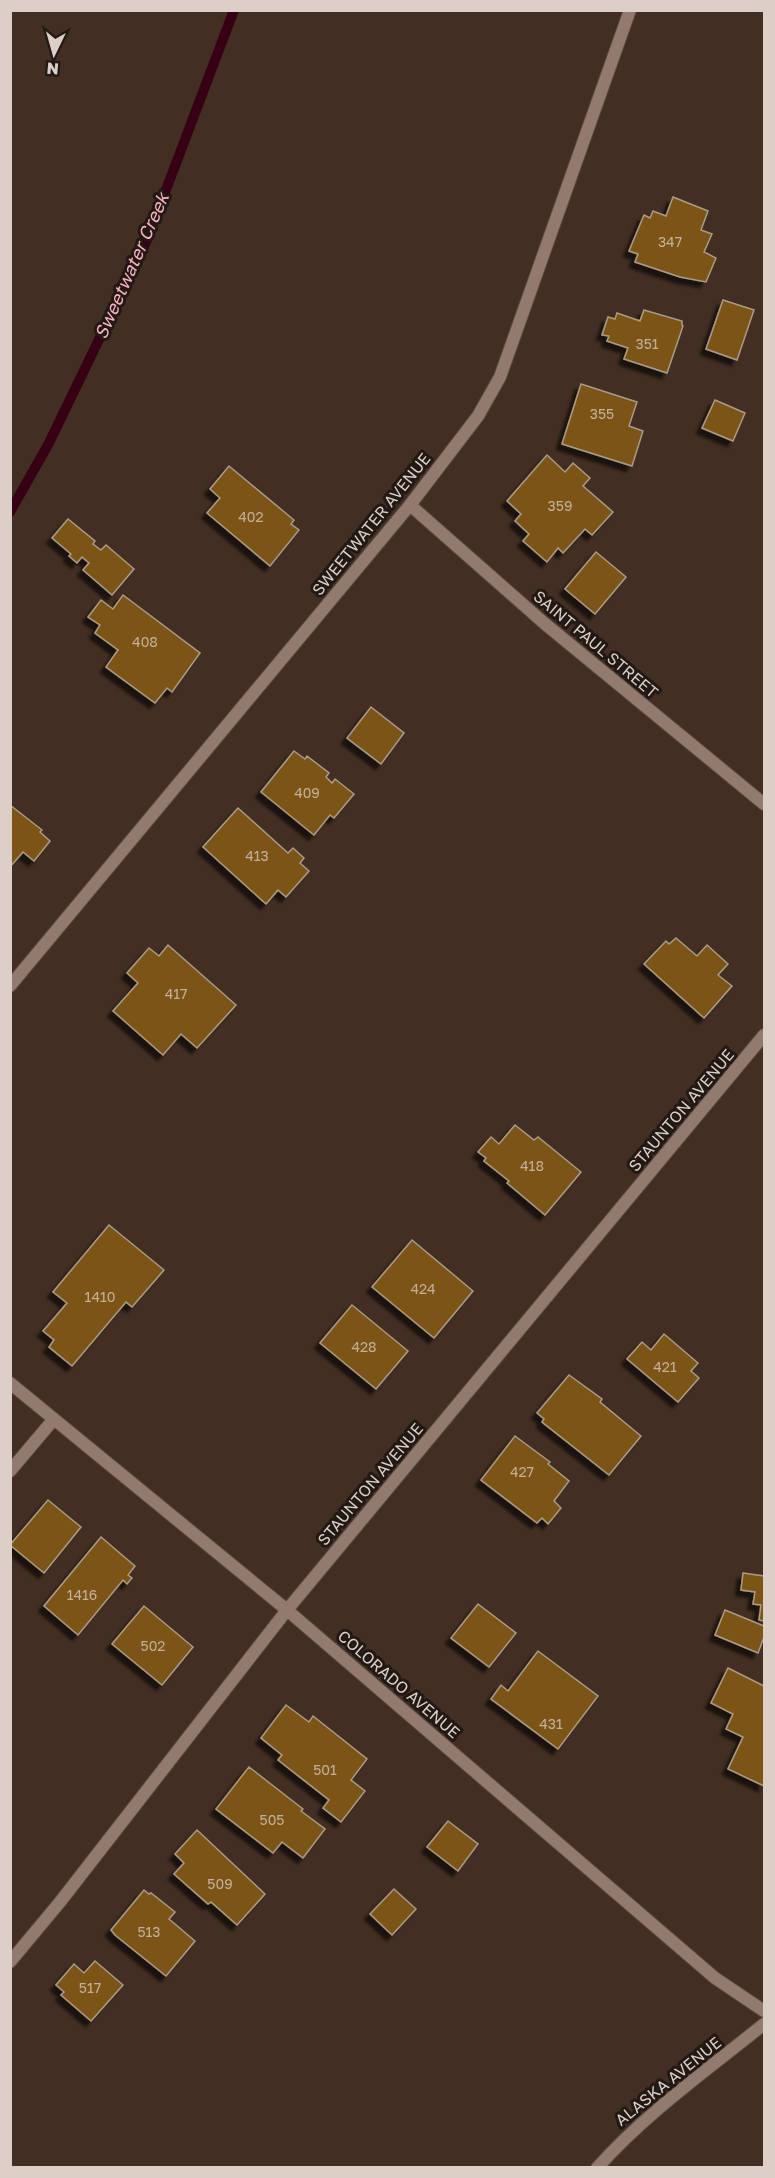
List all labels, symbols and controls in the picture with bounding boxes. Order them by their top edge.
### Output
north arrow [24,24,84,84]
text: N [46,58,60,79]
water label: Sweetwater Creek [89,188,174,342]
house number: 347 [658,233,682,250]
house number: 351 [635,335,659,352]
house number: 355 [590,405,614,422]
street label: SWEETWATER AVENUE [307,449,435,599]
house number: 359 [548,497,572,514]
house number: 402 [238,508,264,525]
street label: SAINT PAUL STREET [530,586,662,702]
house number: 408 [132,633,158,650]
house number: 409 [294,784,320,801]
house number: 413 [245,847,269,864]
house number: 417 [165,985,187,1002]
street label: STAUNTON AVENUE [624,1045,738,1175]
house number: 418 [520,1157,544,1174]
house number: 424 [410,1280,436,1297]
house number: 1410 [85,1288,115,1305]
house number: 428 [351,1338,377,1355]
house number: 421 [653,1358,677,1375]
street label: STAUNTON AVENUE [313,1419,427,1549]
house number: 427 [510,1463,534,1480]
house number: 1416 [67,1586,97,1603]
street label: COLORADO AVENUE [334,1626,464,1742]
house number: 502 [141,1637,165,1654]
house number: 431 [539,1715,563,1732]
house number: 501 [313,1761,337,1778]
house number: 505 [260,1811,284,1828]
house number: 509 [207,1875,233,1892]
house number: 513 [137,1923,161,1940]
house number: 517 [79,1979,101,1996]
street label: ALASKA AVENUE [611,2032,725,2130]

